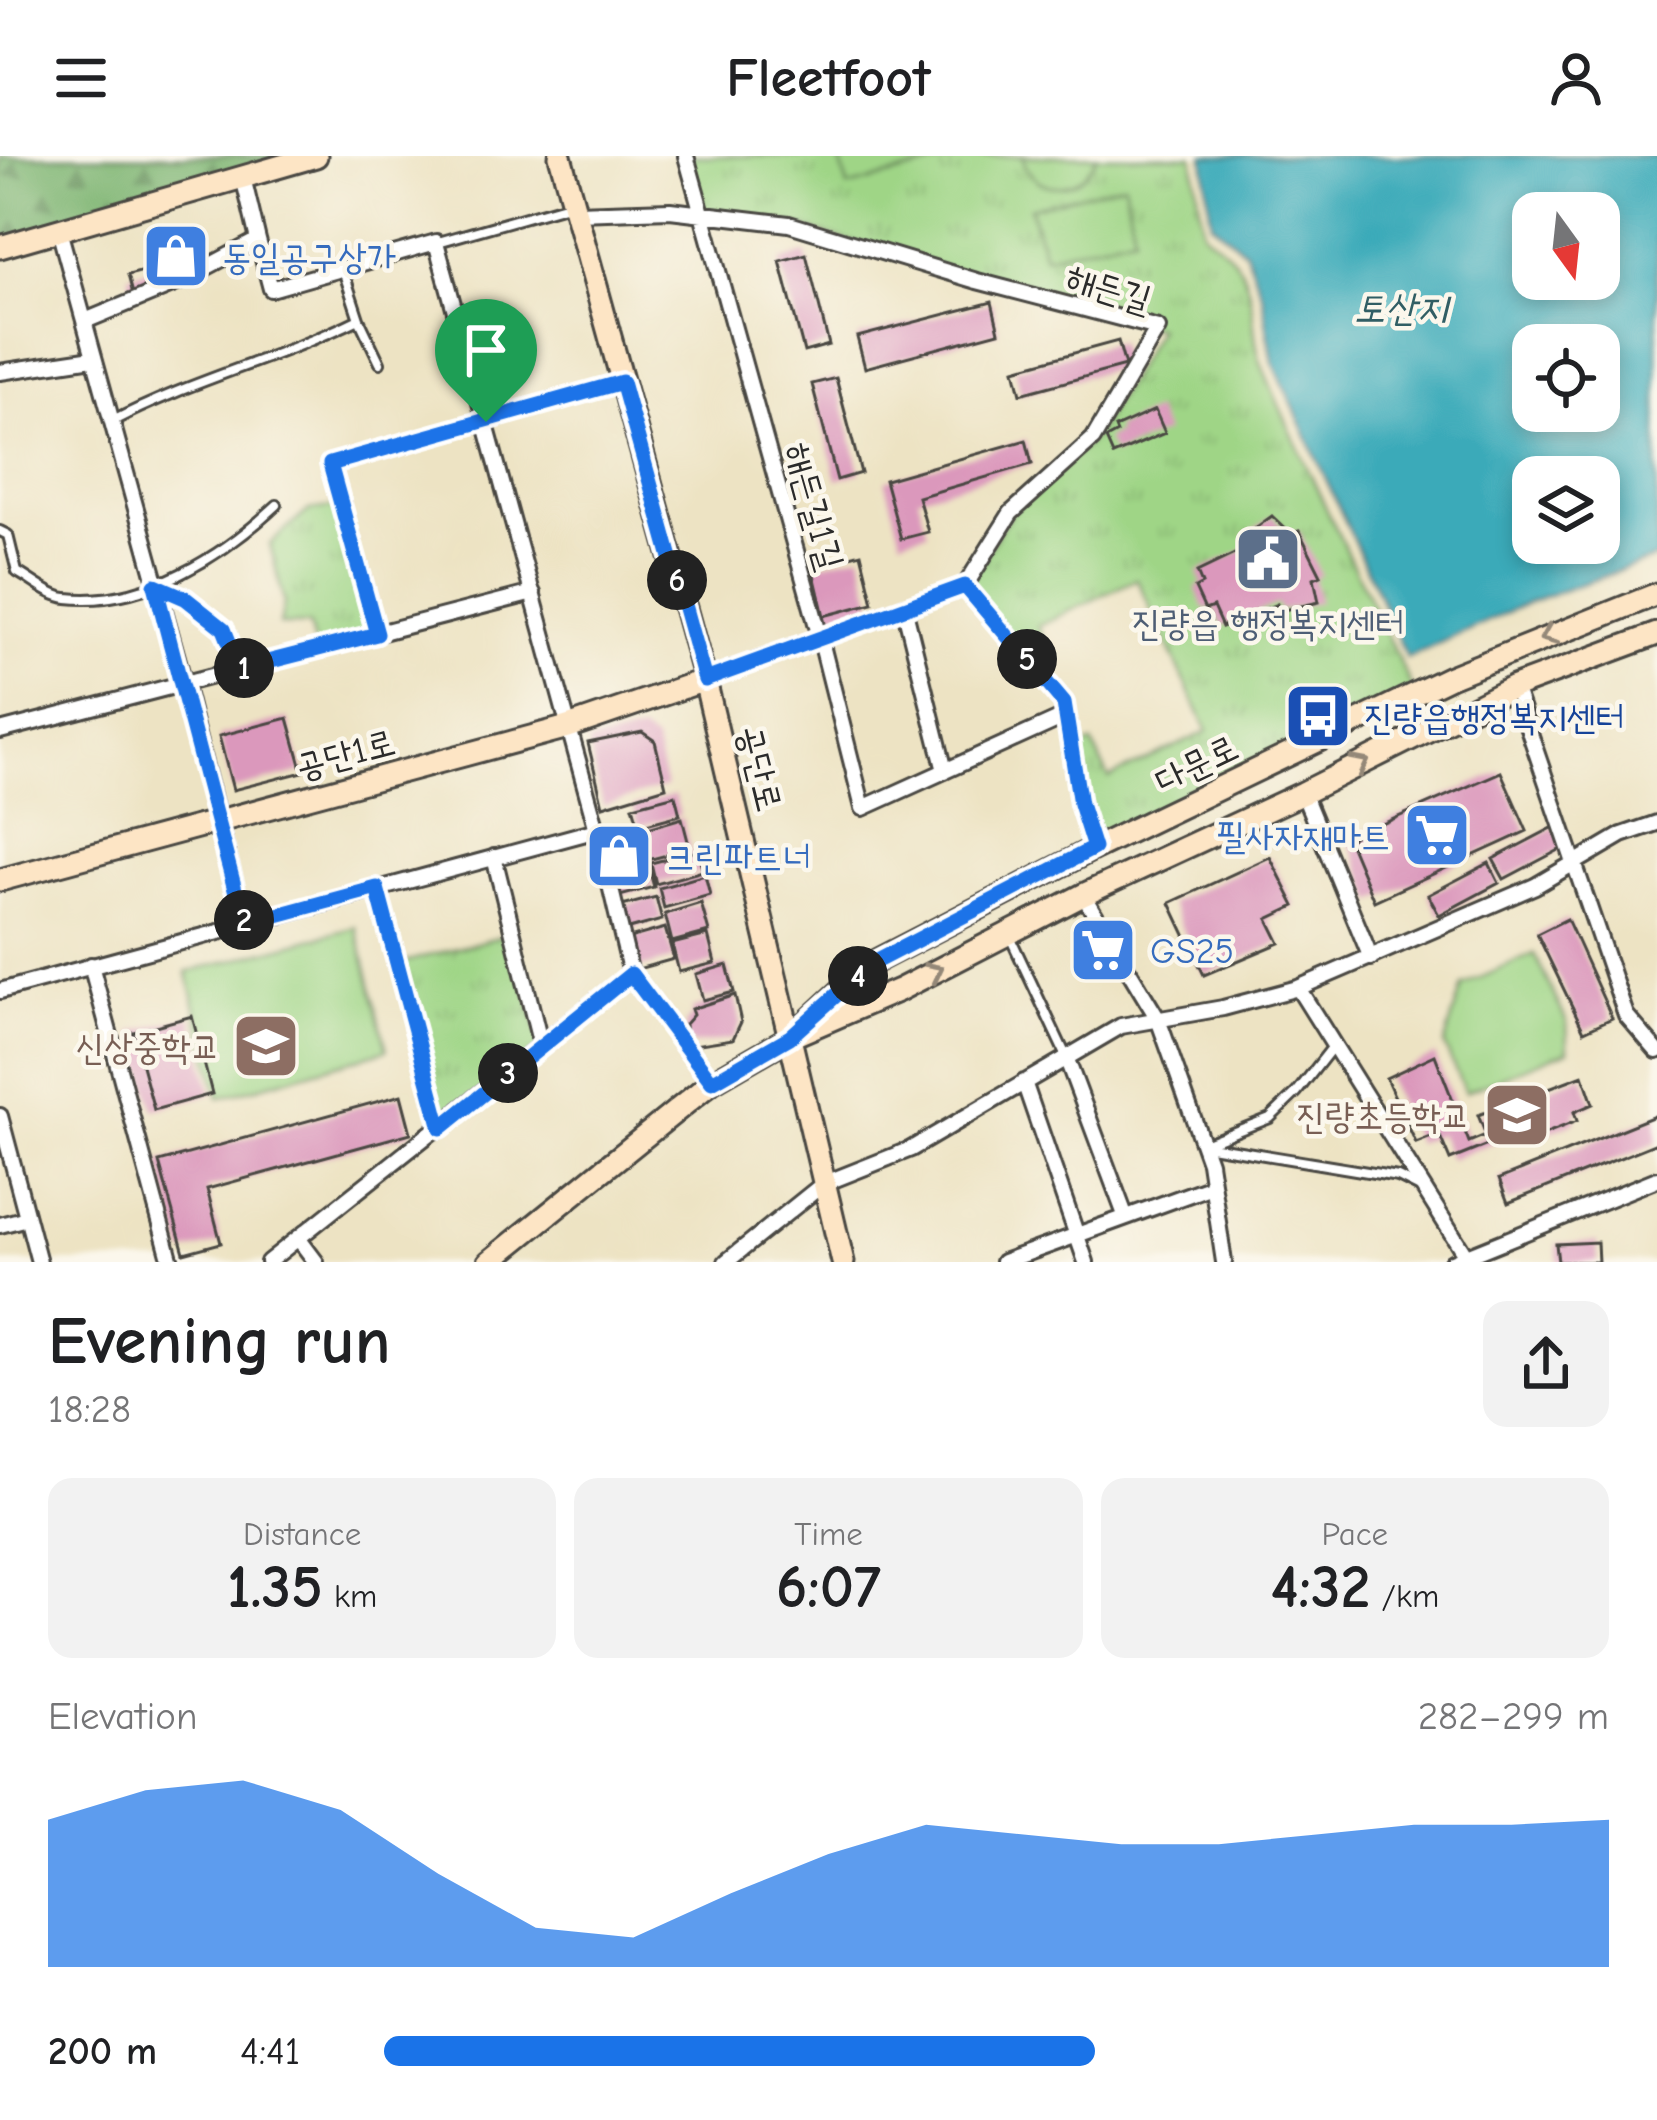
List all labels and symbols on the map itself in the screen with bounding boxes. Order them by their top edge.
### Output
north arrow [1512,192,1620,300]
shop icon: 동일공구상가 [141,221,211,291]
place label: 동일공구상가 [222,237,396,278]
street label: 해든길 [1061,256,1156,321]
water label: 토산지 [1354,286,1452,331]
pin [435,299,537,422]
street label: 해든길1길 [776,438,851,575]
public building icon: 진량읍 행정복지센터 [1233,524,1303,594]
pin: 6 [647,550,707,610]
place label: 진량읍 행정복지센터 [1132,603,1404,644]
one-way arrow [1539,622,1560,646]
pin: 5 [997,629,1057,689]
pin: 1 [214,638,274,698]
bus stop icon: 진량읍행정복지센터 [1283,681,1353,751]
place label: 진량읍행정복지센터 [1364,697,1625,738]
street label: 공단로 [729,721,790,815]
street label: 공단1로 [291,722,400,787]
street label: 다문로 [1149,727,1245,802]
one-way arrow [1349,755,1370,779]
supermarket icon: 필사자재마트 [1402,800,1472,870]
place label: 필사자재마트 [1216,816,1390,857]
shop icon: 크린파트너 [584,821,654,891]
place label: 크린파트너 [666,837,811,878]
pin: 2 [214,890,274,950]
supermarket icon: GS25 [1068,915,1138,985]
place label: GS25 [1150,931,1234,972]
pin: 4 [828,946,888,1006]
one-way arrow [923,962,944,986]
school or university icon: 신상중학교 [231,1011,301,1081]
place label: 신상중학교 [75,1027,220,1068]
pin: 3 [478,1043,538,1103]
school or university icon: 진량초등학교 [1482,1080,1552,1150]
place label: 진량초등학교 [1296,1096,1470,1137]

